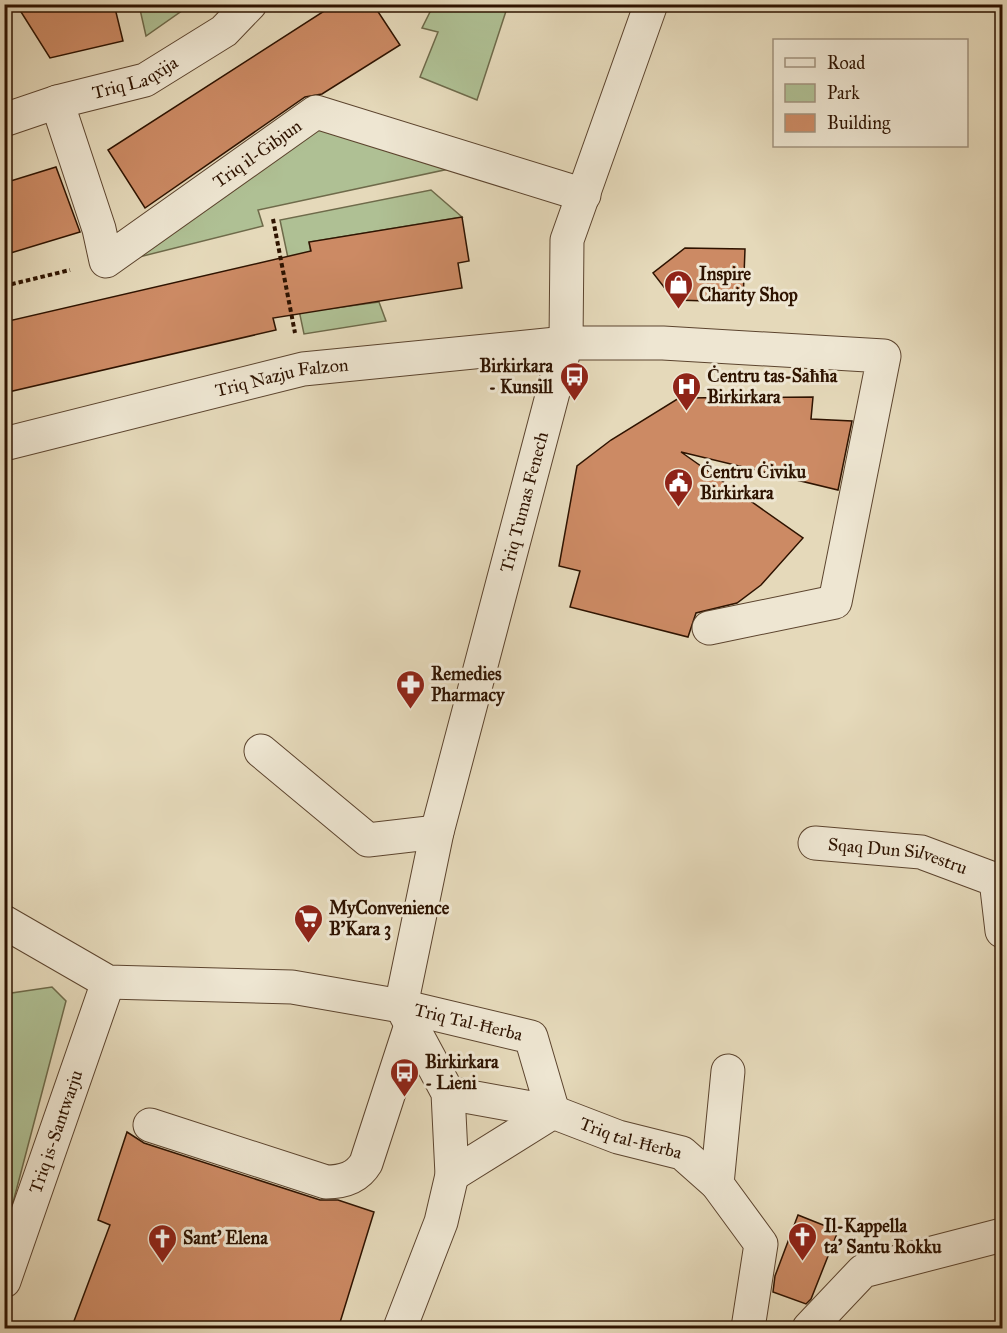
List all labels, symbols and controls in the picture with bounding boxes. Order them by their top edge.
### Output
legend [773,39,968,147]
street label: Triq Laqxija [90,51,182,104]
text: Road [827,52,865,74]
text: Park [827,82,860,104]
text: Building [827,112,891,135]
street label: Triq il-Ġibjun [209,115,306,193]
place label: Inspire Charity Shop [699,263,798,307]
shop icon: Inspire Charity Shop [662,268,694,310]
street label: Triq Nazju Falzon [213,354,350,402]
place label: Birkirkara - Kunsill [479,355,554,398]
bus stop icon: Birkirkara - Kunsill [558,360,590,402]
place label: Ċentru tas-Saħħa Birkirkara [707,365,838,408]
hospital icon: Ċentru tas-Saħħa Birkirkara [670,370,702,412]
street label: Triq Tumas Fenech [495,429,553,575]
place label: Ċentru Ċiviku Birkirkara [700,461,807,504]
public building icon: Ċentru Ċiviku Birkirkara [663,466,695,508]
place label: Remedies Pharmacy [431,663,506,707]
pharmacy icon: Remedies Pharmacy [394,668,426,710]
street label: Sqaq Dun Silvestru [827,833,971,879]
place label: MyConvenience B'Kara 3 [329,897,450,941]
supermarket icon: MyConvenience B'Kara 3 [292,902,324,944]
street label: Triq Tal-Ħerba [412,999,525,1046]
place label: Birkirkara - Lieni [425,1051,499,1094]
bus stop icon: Birkirkara - Lieni [388,1056,420,1098]
street label: Triq is-Santwarju [24,1067,88,1196]
street label: Triq tal-Ħerba [576,1112,685,1164]
place label: Il-Kappella ta' Santu Rokku [823,1215,942,1258]
church icon: Il-Kappella ta' Santu Rokku [787,1220,819,1262]
church icon: Sant' Elena [146,1222,178,1264]
place label: Sant' Elena [183,1227,268,1249]

